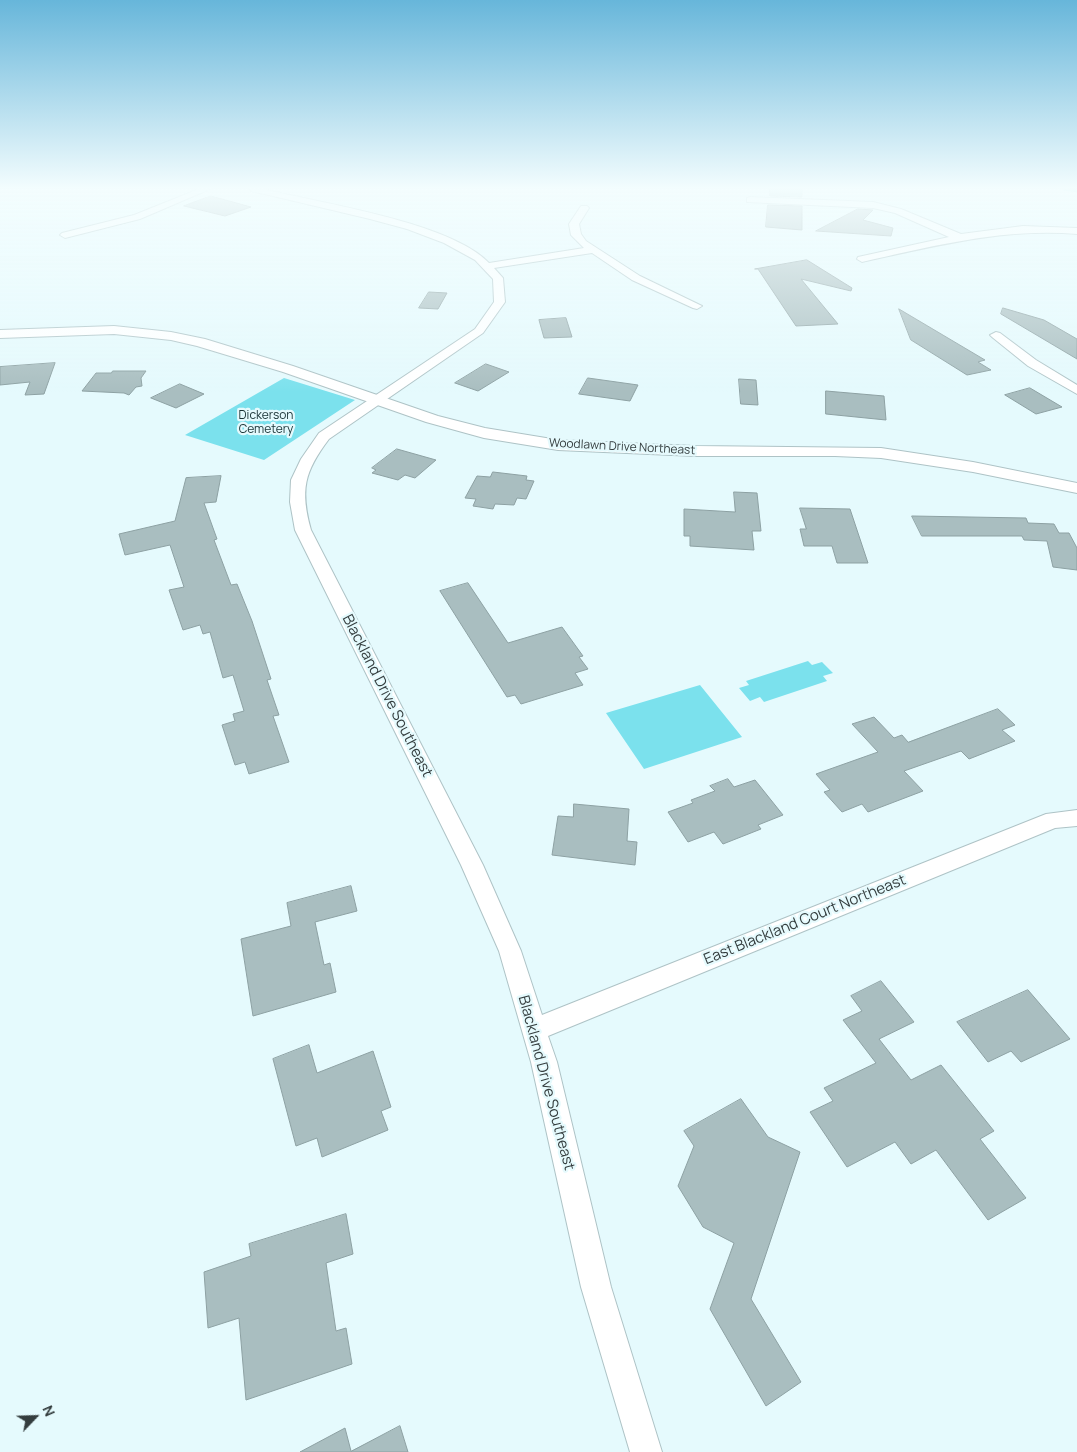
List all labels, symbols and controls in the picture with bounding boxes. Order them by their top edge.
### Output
park label: Dickerson Cemetery [239,409,293,437]
street label: Woodlawn Drive Northeast [548,436,696,458]
street label: Blackland Drive Southeast [338,612,436,780]
street label: East Blackland Court Northeast [701,871,909,969]
street label: Blackland Drive Southeast [514,994,578,1172]
north arrow [10,1392,60,1442]
text: N [38,1402,60,1419]

